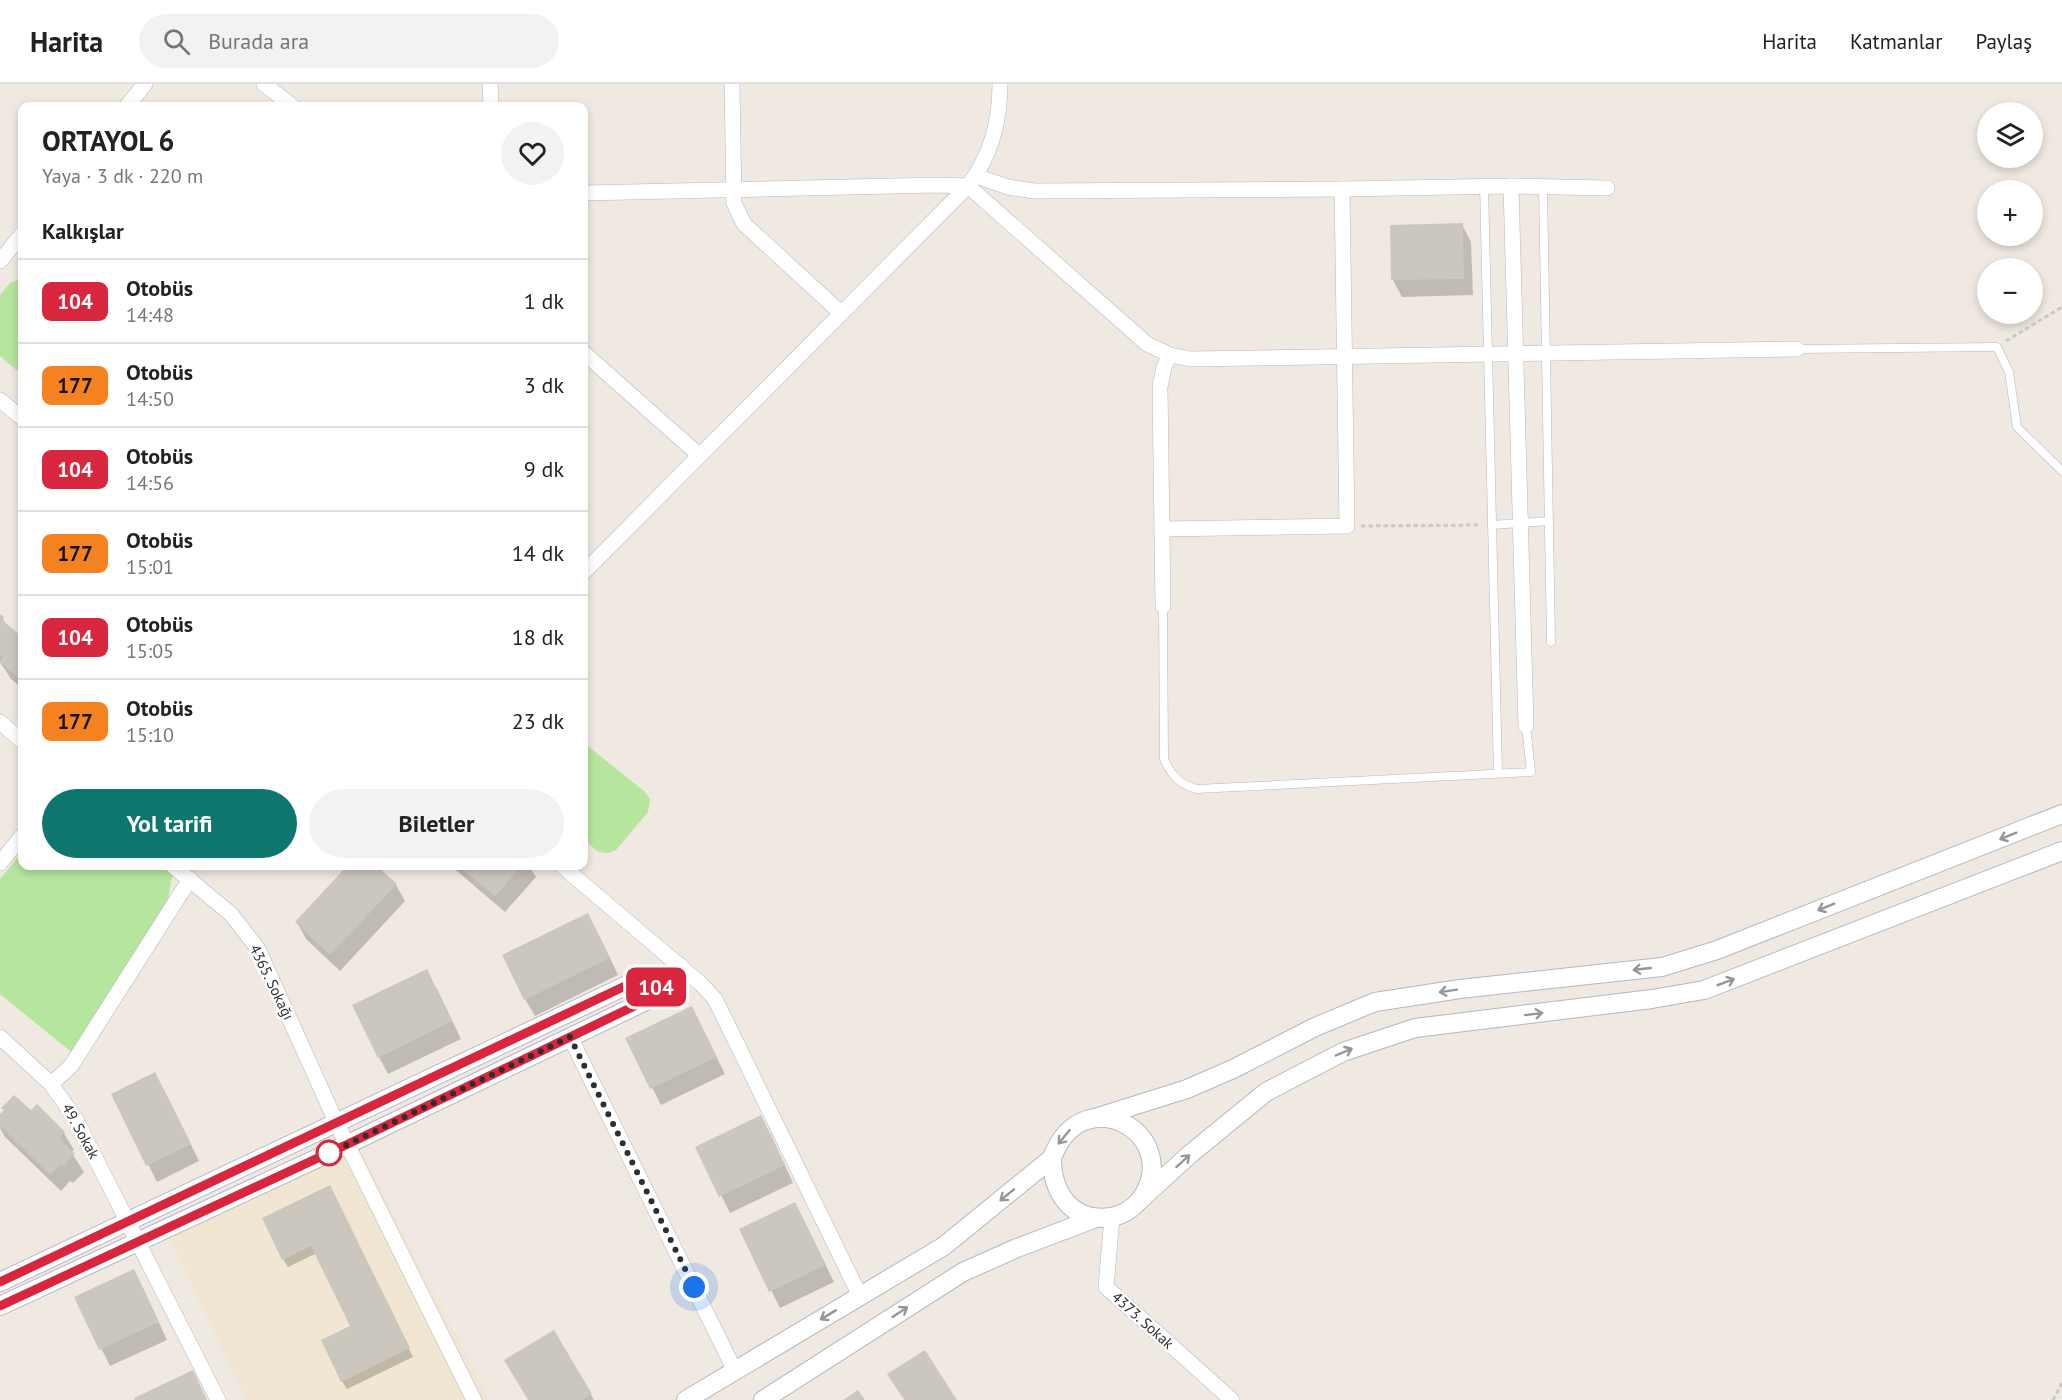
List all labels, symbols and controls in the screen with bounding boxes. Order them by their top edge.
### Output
search box [139,14,559,68]
text: Harita [30,23,103,60]
icon: search [160,25,193,58]
text: Burada ara [208,27,309,55]
text: Harita [1762,28,1817,55]
text: Katmanlar [1850,28,1942,55]
text: Paylaş [1975,28,2032,55]
map controls [1977,102,2043,324]
button: layers [1977,102,2043,168]
text: ORTAYOL 6 [42,122,174,159]
button: heart [501,122,564,185]
text: Yaya · 3 dk · 220 m [42,163,203,189]
button: + [1977,180,2043,246]
text: Kalkışlar [42,217,124,245]
button: − [1977,258,2043,324]
text: Otobüs [126,274,193,302]
text: 1 dk [524,287,564,315]
text: 104 [57,288,93,315]
text: 14:48 [126,302,174,328]
text: Otobüs [126,358,193,386]
text: 3 dk [524,371,564,399]
text: 177 [57,372,93,399]
text: 14:50 [126,386,174,412]
text: Otobüs [126,442,193,470]
text: 9 dk [524,455,564,483]
text: 104 [57,456,93,483]
text: 14:56 [126,470,174,496]
text: Otobüs [126,526,193,554]
text: 14 dk [512,539,564,567]
text: 177 [57,540,93,567]
text: 15:01 [126,554,174,580]
text: Otobüs [126,610,193,638]
text: 18 dk [512,623,564,651]
text: 104 [57,624,93,651]
text: 15:05 [126,638,174,664]
text: Otobüs [126,694,193,722]
text: 23 dk [512,707,564,735]
text: 177 [57,708,93,735]
text: 15:10 [126,722,174,748]
button: Yol tarifi [42,789,297,858]
button: Biletler [309,789,564,858]
one-way arrow [1999,831,2017,842]
one-way arrow [1817,902,1836,913]
street label: 4365. Sokağı [246,941,298,1023]
one-way arrow [1632,964,1652,975]
line badge: 104 [622,968,690,1006]
text: 104 [638,974,674,1001]
one-way arrow [1716,976,1734,987]
one-way arrow [1439,985,1459,996]
one-way arrow [1523,1008,1543,1019]
one-way arrow [1334,1046,1352,1057]
street label: 49. Sokak [58,1100,104,1163]
one-way arrow [1057,1129,1070,1145]
unlabelled marker [316,1140,342,1166]
one-way arrow [1175,1154,1190,1168]
one-way arrow [1000,1188,1015,1202]
your location [679,1272,709,1302]
street label: 4373. Sokak [1108,1287,1178,1353]
one-way arrow [892,1305,909,1318]
one-way arrow [820,1309,837,1321]

